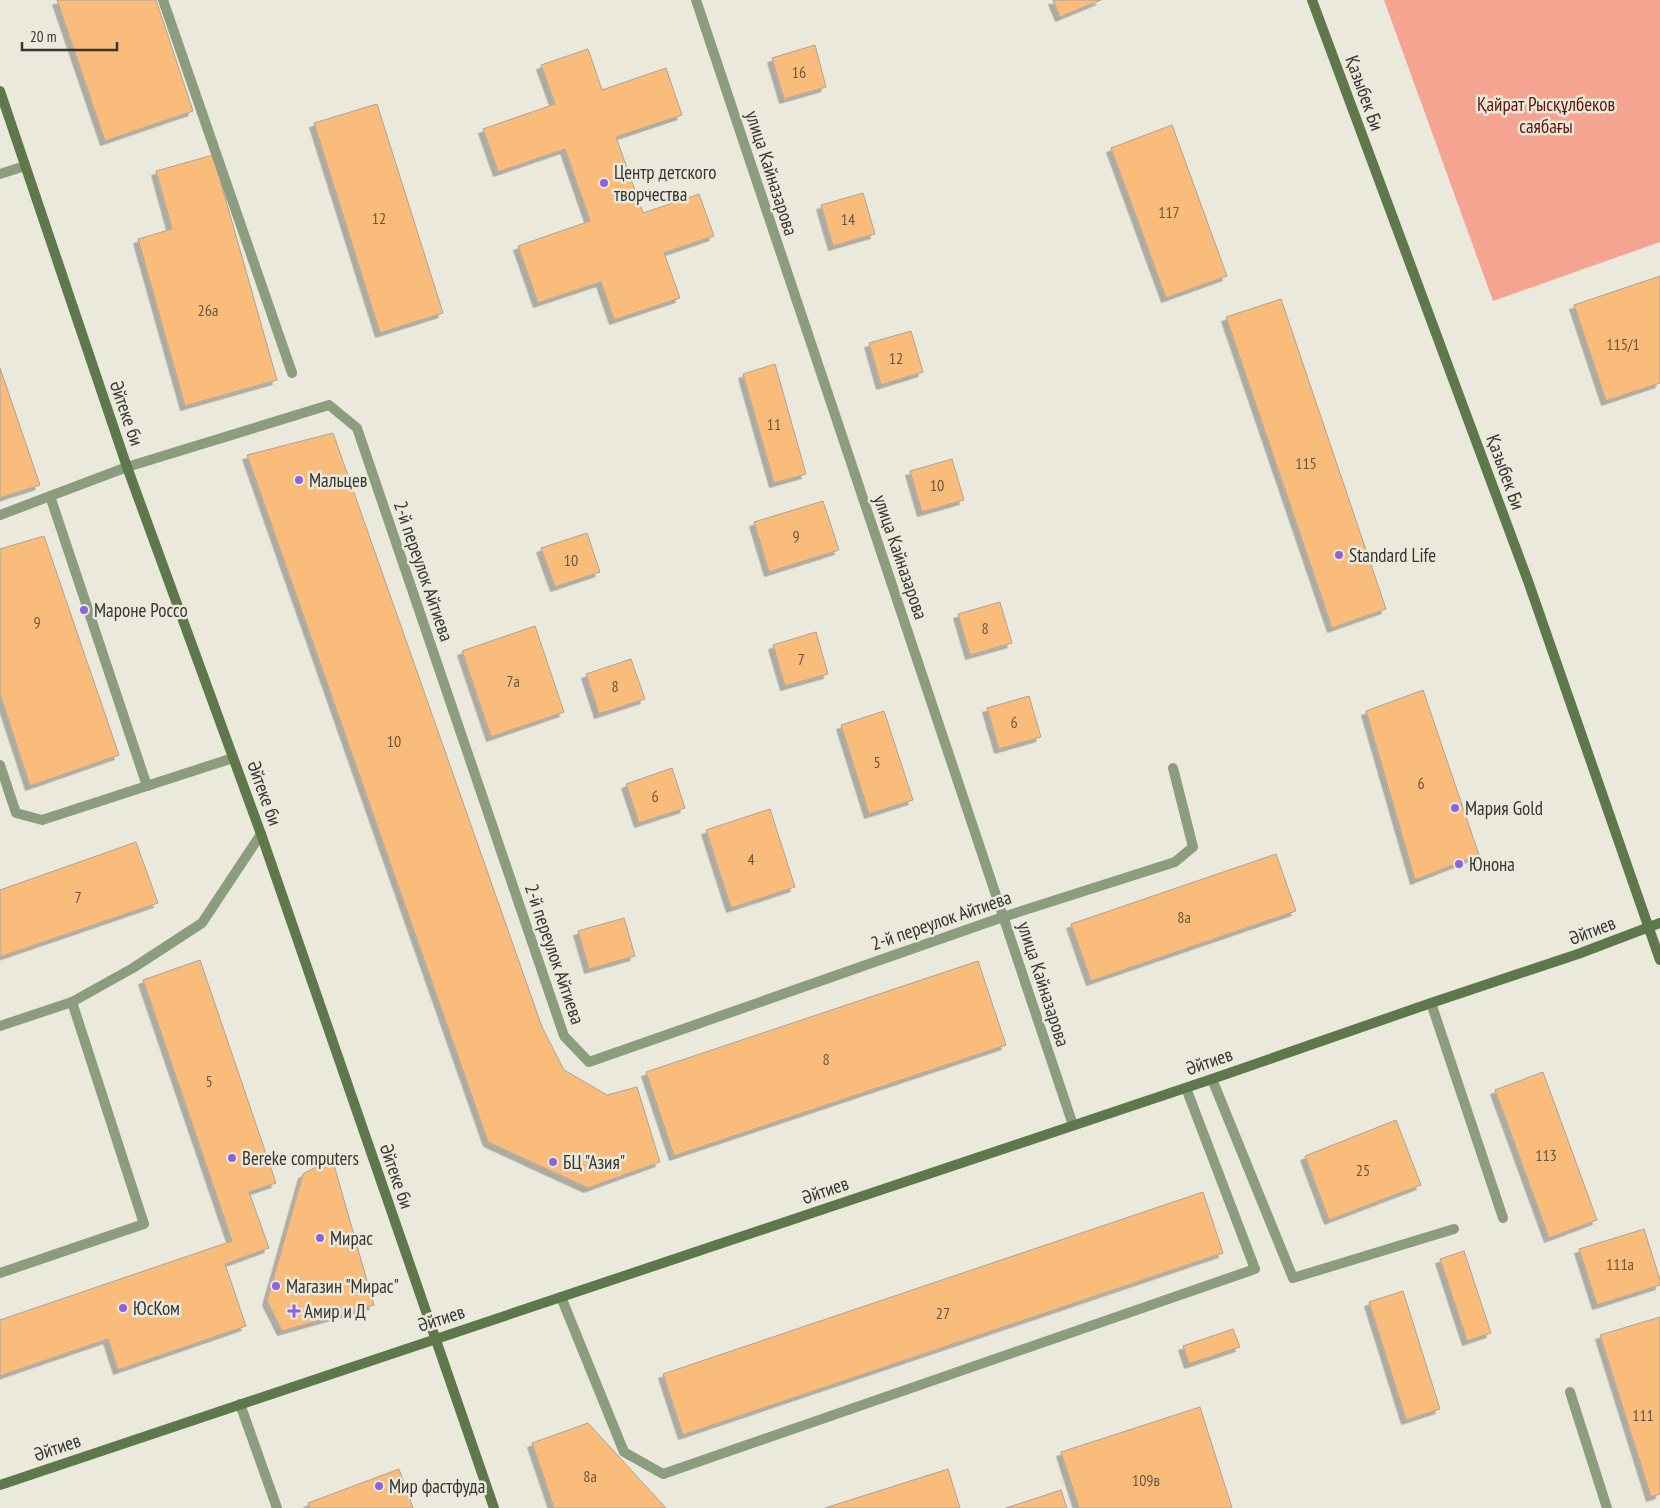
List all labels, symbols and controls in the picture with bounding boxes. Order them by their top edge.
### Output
scale bar [22,20,118,52]
text: 20 m [30,27,56,46]
street label: Қазыбек Би [1340,52,1390,134]
house number: 16 [792,62,806,82]
park label: Қайрат Рысқұлбеков саябағы [1477,92,1615,138]
street label: улица Кайназарова [740,107,804,239]
place label: Центр детского творчества [614,160,716,206]
marker: Центр детского творчества [598,177,610,189]
house number: 117 [1158,202,1180,222]
house number: 12 [372,208,386,228]
house number: 14 [841,209,855,229]
house number: 26а [198,300,218,320]
house number: 115/1 [1606,334,1640,354]
house number: 12 [889,348,903,368]
street label: Әйтеке би [105,377,149,449]
house number: 11 [767,414,781,434]
street label: Қазыбек Би [1481,431,1531,513]
house number: 115 [1295,453,1317,473]
place label: Мальцев [309,468,368,492]
marker: Мальцев [293,474,305,486]
house number: 10 [930,475,944,495]
street label: улица Кайназарова [868,492,934,622]
street label: 2-й переулок Айтиева [389,498,459,644]
house number: 9 [792,526,800,546]
place label: Standard Life [1349,543,1436,567]
marker: Standard Life [1333,549,1345,561]
house number: 10 [564,550,578,570]
place label: Мароне Россо [94,598,188,622]
marker: Мароне Россо [78,604,90,616]
house number: 9 [33,612,41,632]
house number: 8 [981,618,989,638]
house number: 7 [797,649,805,669]
house number: 7а [506,671,520,691]
house number: 8 [611,676,619,696]
house number: 6 [1010,712,1018,732]
house number: 10 [387,731,401,751]
house number: 5 [873,752,881,772]
street label: Әйтеке би [242,757,288,829]
house number: 6 [1417,773,1425,793]
house number: 6 [651,786,659,806]
place label: Мария Gold [1465,796,1543,820]
marker: Мария Gold [1449,802,1461,814]
house number: 4 [747,849,755,869]
place label: Юнона [1469,852,1515,876]
marker: Юнона [1453,858,1465,870]
street label: 2-й переулок Айтиева [520,881,590,1027]
street label: 2-й переулок Айтиева [868,885,1014,955]
house number: 7 [74,887,82,907]
house number: 8а [1177,907,1191,927]
street label: Әйтиев [1565,910,1619,950]
street label: улица Кайназарова [1012,918,1076,1050]
street label: Әйтиев [1182,1042,1236,1080]
house number: 8 [822,1049,830,1069]
house number: 5 [205,1071,213,1091]
street label: Әйтеке би [375,1140,419,1212]
house number: 113 [1535,1145,1557,1165]
place label: Bereke computers [242,1146,359,1170]
place label: БЦ "Азия" [563,1150,625,1174]
marker: Bereke computers [226,1152,238,1164]
marker: БЦ "Азия" [547,1156,559,1168]
house number: 25 [1356,1160,1370,1180]
street label: Әйтиев [798,1171,852,1209]
place label: Мирас [330,1226,373,1250]
marker: Мирас [314,1232,326,1244]
house number: 111а [1606,1254,1634,1274]
place label: Магазин "Мирас" [286,1274,399,1298]
marker: Магазин "Мирас" [270,1280,282,1292]
place label: ЮсКом [133,1296,180,1320]
place label: Амир и Д [304,1299,366,1323]
street label: Әйтиев [414,1299,468,1337]
marker: ЮсКом [117,1302,129,1314]
house number: 27 [936,1303,950,1323]
marker: Амир и Д [288,1305,300,1317]
house number: 111 [1632,1405,1654,1425]
street label: Әйтиев [30,1428,84,1466]
house number: 8а [583,1466,597,1486]
house number: 109в [1132,1470,1160,1490]
place label: Мир фастфуда [389,1474,485,1498]
marker: Мир фастфуда [373,1480,385,1492]

